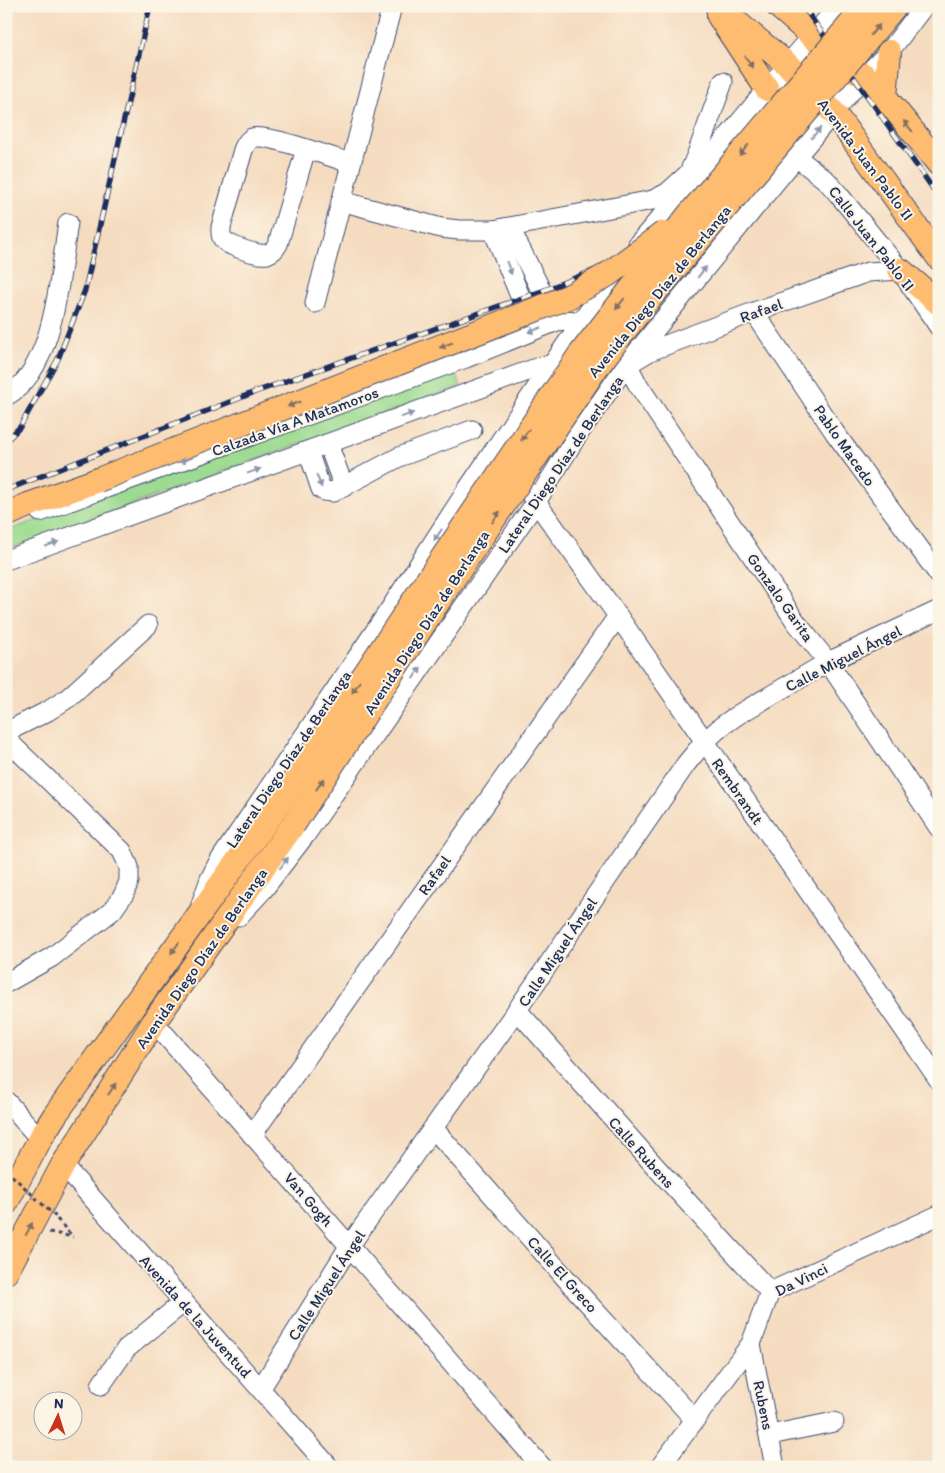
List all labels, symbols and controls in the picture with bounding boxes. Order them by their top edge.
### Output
one-way arrow [869,24,880,37]
one-way arrow [744,55,754,68]
street label: Avenida Juan Pablo II [814,95,918,224]
one-way arrow [903,120,914,133]
one-way arrow [811,127,822,140]
one-way arrow [738,143,749,156]
street label: Calle Juan Pablo II [825,182,919,295]
street label: Avenida Diego Díaz de Berlanga [584,201,735,381]
one-way arrow [505,261,513,275]
one-way arrow [696,266,707,279]
street label: Rafael [737,294,786,327]
one-way arrow [614,297,625,310]
one-way arrow [528,327,542,335]
one-way arrow [438,341,453,349]
street label: Lateral Diego Díaz de Berlanga [494,372,627,557]
street label: Calzada Vía A Matamoros [209,382,381,460]
one-way arrow [286,400,301,408]
street label: Pablo Macedo [810,401,880,490]
one-way arrow [400,411,415,419]
one-way arrow [520,429,529,442]
one-way arrow [178,456,193,464]
one-way arrow [247,467,262,474]
one-way arrow [315,474,323,489]
one-way arrow [491,510,500,523]
street label: Avenida Diego Díaz de Berlanga [360,526,493,718]
one-way arrow [434,528,443,541]
one-way arrow [45,540,60,548]
street label: Gonzalo Garita [743,549,819,646]
street label: Calle Miguel Ángel [782,621,905,696]
one-way arrow [412,666,422,680]
street label: Lateral Diego Díaz de Berlanga [222,667,355,852]
one-way arrow [351,680,361,693]
street label: Rembrandt [708,754,767,828]
one-way arrow [315,777,324,791]
street label: Rafael [414,851,455,899]
one-way arrow [278,857,289,870]
street label: Avenida Diego Díaz de Berlanga [132,864,271,1052]
street label: Calle Miguel Ángel [514,894,601,1011]
one-way arrow [170,941,180,955]
one-way arrow [107,1082,116,1095]
street label: Calle Rubens [605,1113,679,1192]
street label: Van Gogh [280,1168,338,1231]
one-way arrow [25,1222,34,1235]
street label: Calle Miguel Ángel [284,1226,369,1344]
street label: Calle El Greco [523,1232,602,1316]
street label: Avenida de la Juventud [136,1251,256,1382]
street label: Da Vinci [772,1259,831,1300]
street label: Rubens [749,1379,778,1432]
north arrow [32,1390,82,1440]
text: N [54,1395,64,1412]

